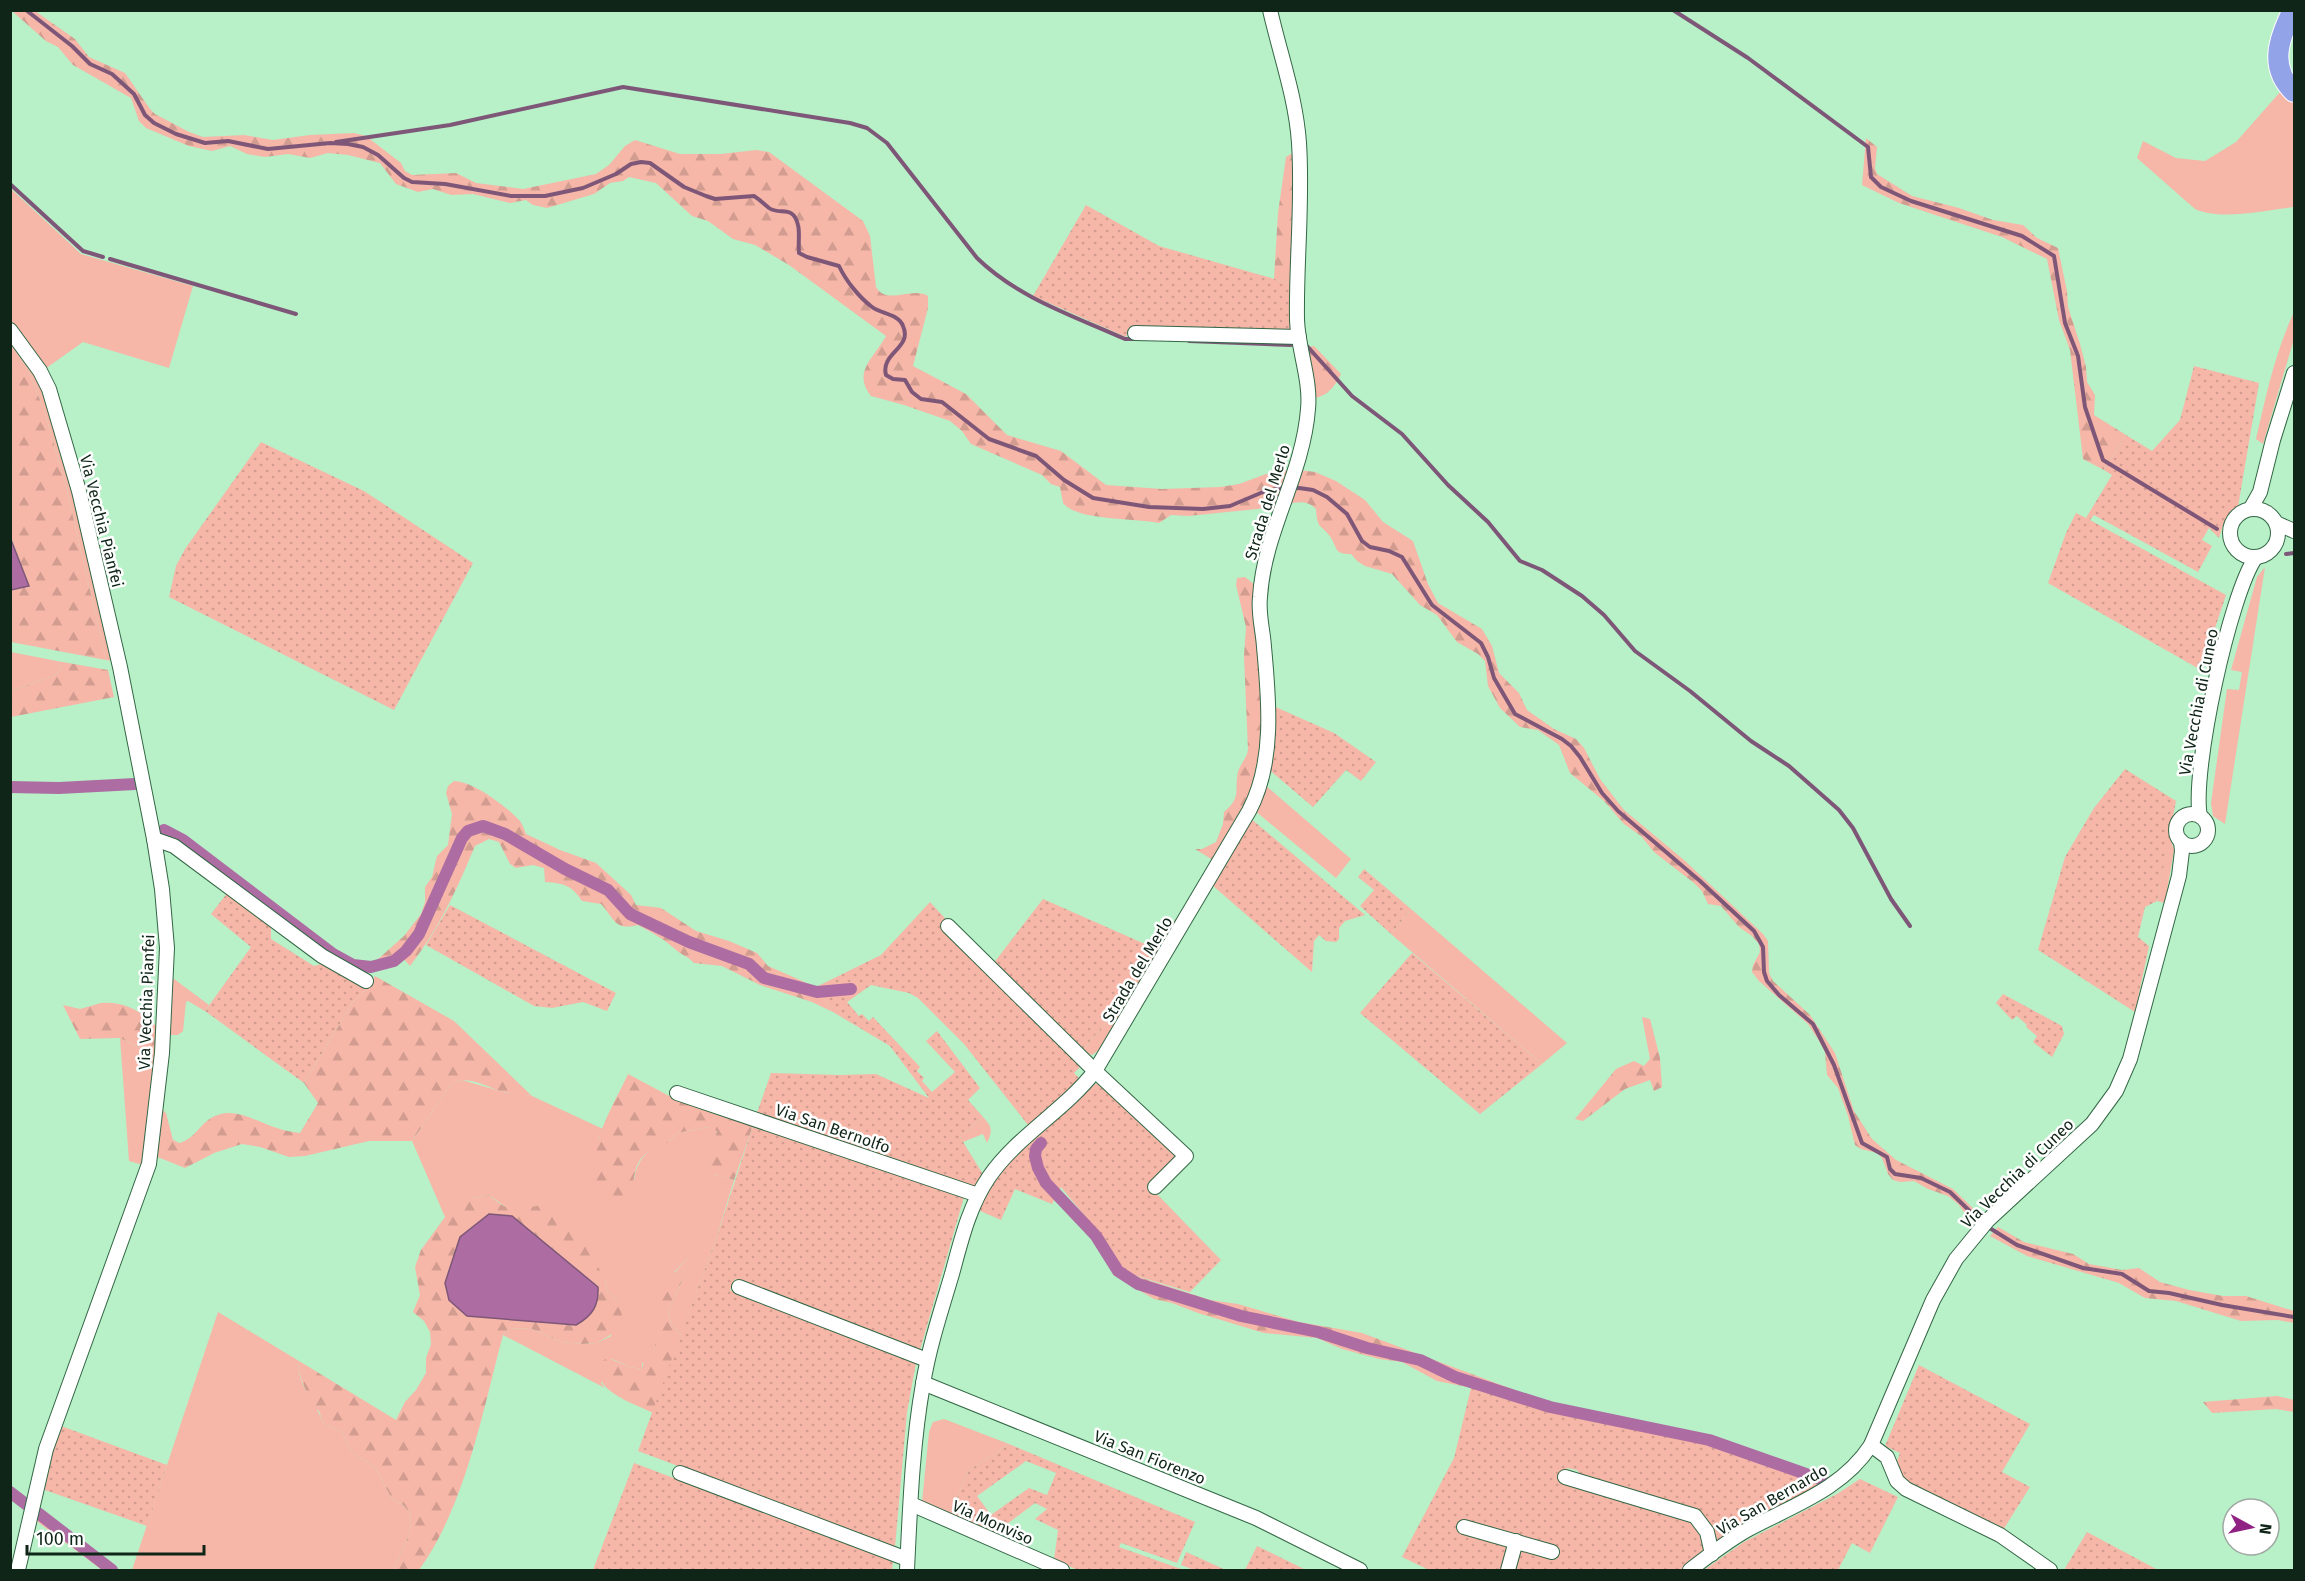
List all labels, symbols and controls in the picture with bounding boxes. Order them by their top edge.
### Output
street label: Strada del Merlo [1241,442,1294,562]
street label: Via Vecchia Pianfei [76,453,127,589]
street label: Via Vecchia di Cuneo [2175,627,2222,777]
street label: Strada del Merlo [1098,913,1176,1026]
street label: Via Vecchia Pianfei [135,934,158,1070]
street label: Via San Bernolfo [773,1100,893,1157]
street label: Via Vecchia di Cuneo [1957,1115,2078,1232]
street label: Via San Fiorenzo [1091,1426,1208,1488]
street label: Via San Bernardo [1713,1460,1831,1539]
street label: Via Monviso [949,1496,1036,1549]
north arrow [2221,1497,2281,1557]
scale bar [27,1518,204,1556]
text: N [2255,1522,2276,1536]
text: 100 m [36,1528,84,1550]

